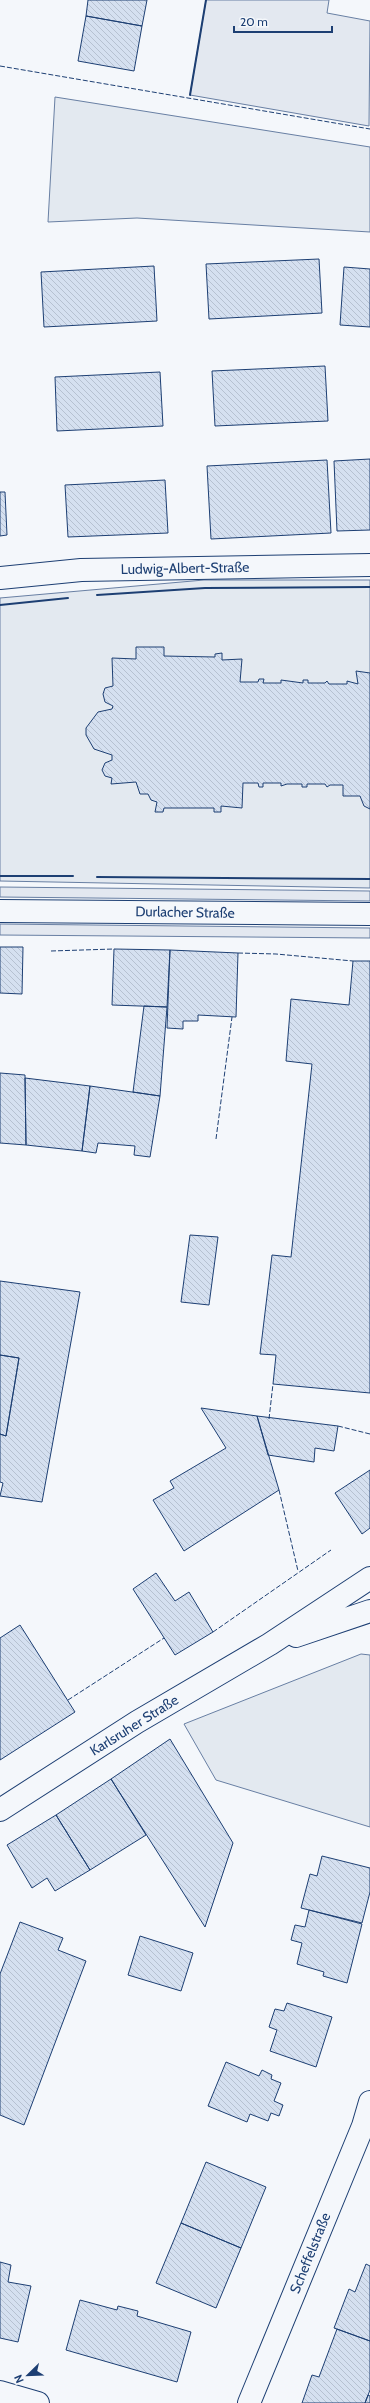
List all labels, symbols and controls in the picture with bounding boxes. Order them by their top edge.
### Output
scale bar [234,8,332,34]
text: 20 m [240,14,268,29]
street label: Ludwig-Albert-Straße [121,558,249,578]
street label: Durlacher Straße [135,902,235,922]
street label: Karlsruher Straße [86,1691,182,1759]
street label: Scheffelstraße [286,2210,334,2296]
north arrow [8,2355,48,2395]
text: N [11,2373,27,2385]

